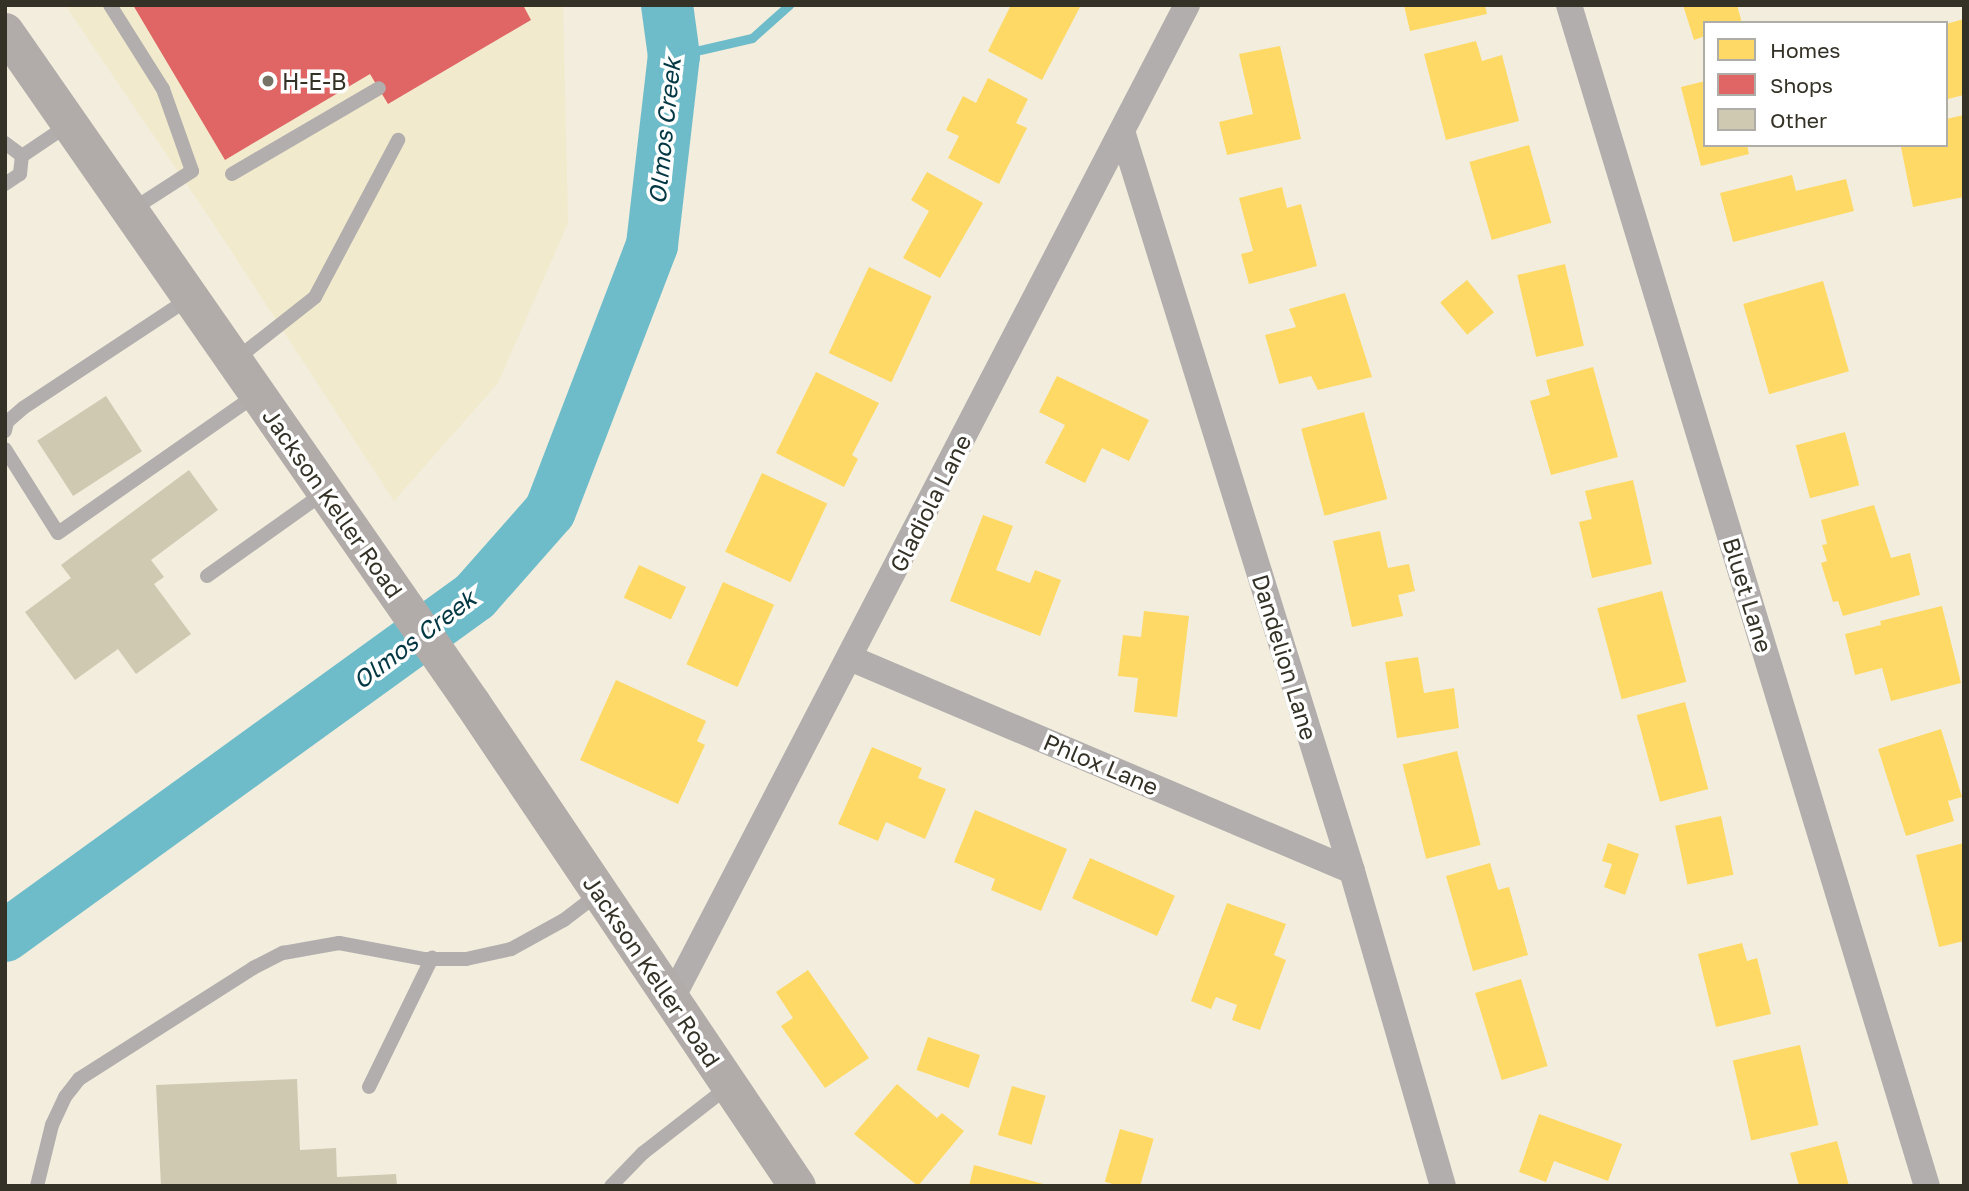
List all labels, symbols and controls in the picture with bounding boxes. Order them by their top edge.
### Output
legend [1703,21,1948,147]
text: Homes [1770,37,1840,63]
water label: Olmos Creek [642,57,686,205]
place label: H-E-B [282,67,346,95]
text: Shops [1770,72,1833,98]
marker: H-E-B [260,73,276,89]
text: Other [1770,107,1827,133]
street label: Jackson Keller Road [257,403,409,603]
street label: Gladiola Lane [884,430,976,576]
street label: Bluet Lane [1717,534,1779,656]
street label: Dandelion Lane [1247,571,1323,743]
water label: Olmos Creek [347,583,481,695]
street label: Phlox Lane [1040,727,1162,801]
street label: Jackson Keller Road [578,870,726,1072]

